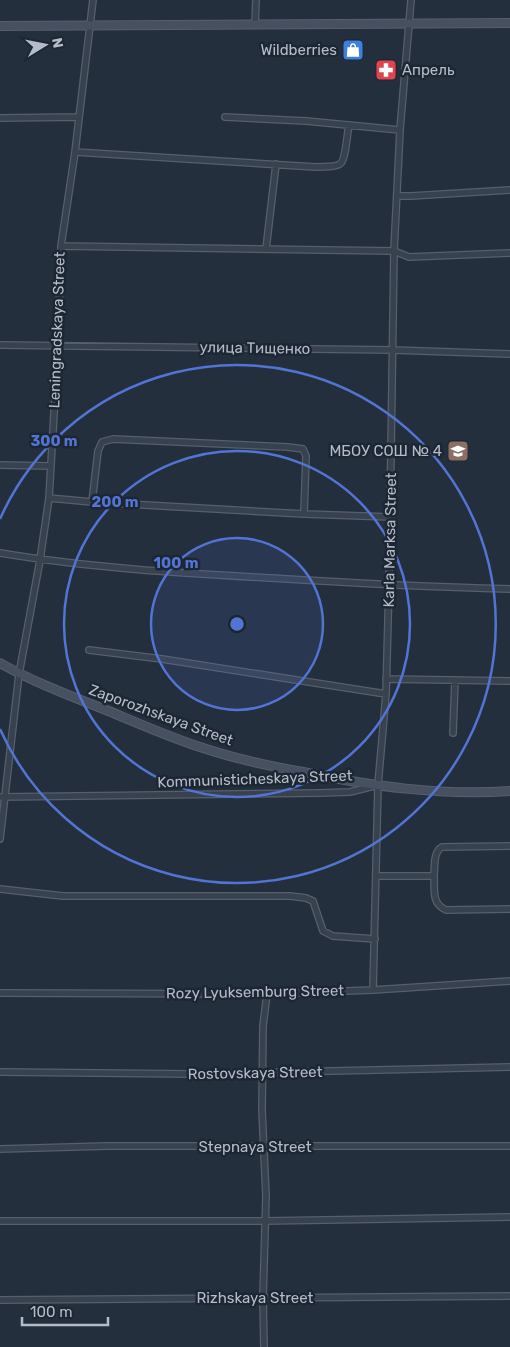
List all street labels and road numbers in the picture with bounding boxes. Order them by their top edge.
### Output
street label: Leningradskaya Street [45,251,69,409]
street label: улица Тищенко [200,338,310,358]
street label: Karla Marksa Street [380,472,400,608]
street label: Zaporozhskaya Street [86,680,236,750]
street label: Kommunisticheskaya Street [157,767,353,791]
street label: Rozy Lyuksemburg Street [166,981,344,1003]
street label: Rostovskaya Street [187,1063,323,1083]
street label: Stepnaya Street [198,1138,312,1156]
street label: Rizhskaya Street [197,1289,314,1307]

